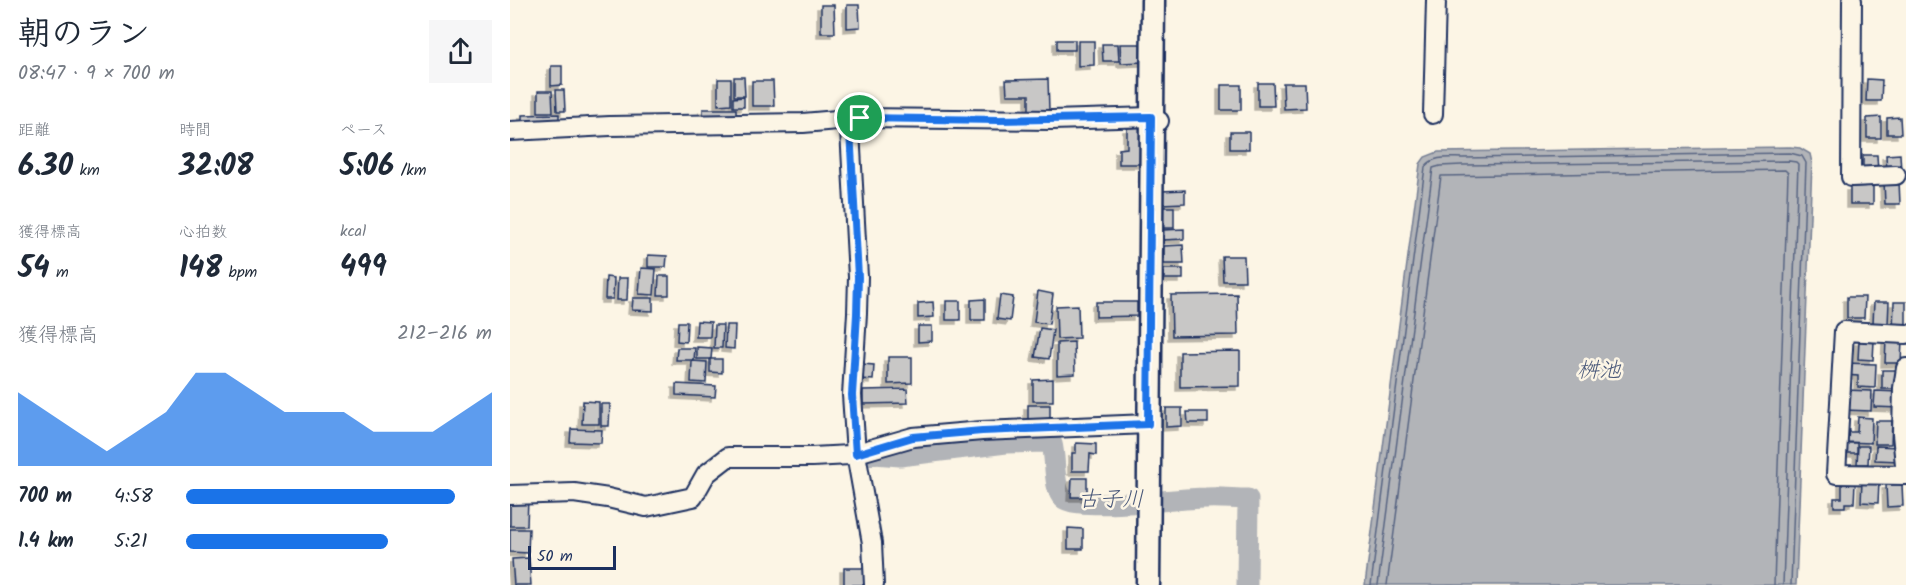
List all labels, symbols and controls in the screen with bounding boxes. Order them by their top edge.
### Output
text: 朝のラン [18,9,150,62]
button: share [429,20,492,83]
text: 08:47 · 9 × 700 m [18,58,175,90]
pin [834,92,885,143]
icon: arrive [843,101,876,134]
text: 距離 [18,118,50,143]
text: 時間 [179,118,211,143]
text: ペース [340,118,387,143]
text: 6.30 [18,143,73,191]
text: 32:08 [179,143,253,191]
text: 5:06 [340,143,394,191]
text: km [73,158,100,183]
text: /km [394,158,427,183]
text: kcal [340,219,366,244]
text: 獲得標高 [18,220,82,245]
text: 心拍数 [179,220,227,245]
text: 499 [340,244,387,292]
text: 54 [18,245,50,293]
text: 148 [179,245,222,293]
text: m [50,260,69,285]
text: bpm [222,260,257,285]
text: 212–216 m [397,318,492,350]
text: 獲得標高 [18,320,98,352]
water label: 桝池 [1577,354,1622,389]
text: 700 m [18,481,72,513]
text: 4:58 [114,481,153,513]
water label: 古子川 [1078,483,1144,518]
text: 1.4 km [18,526,74,558]
text: 5:21 [114,526,148,558]
scale bar [528,543,616,570]
text: 50 m [537,544,573,569]

